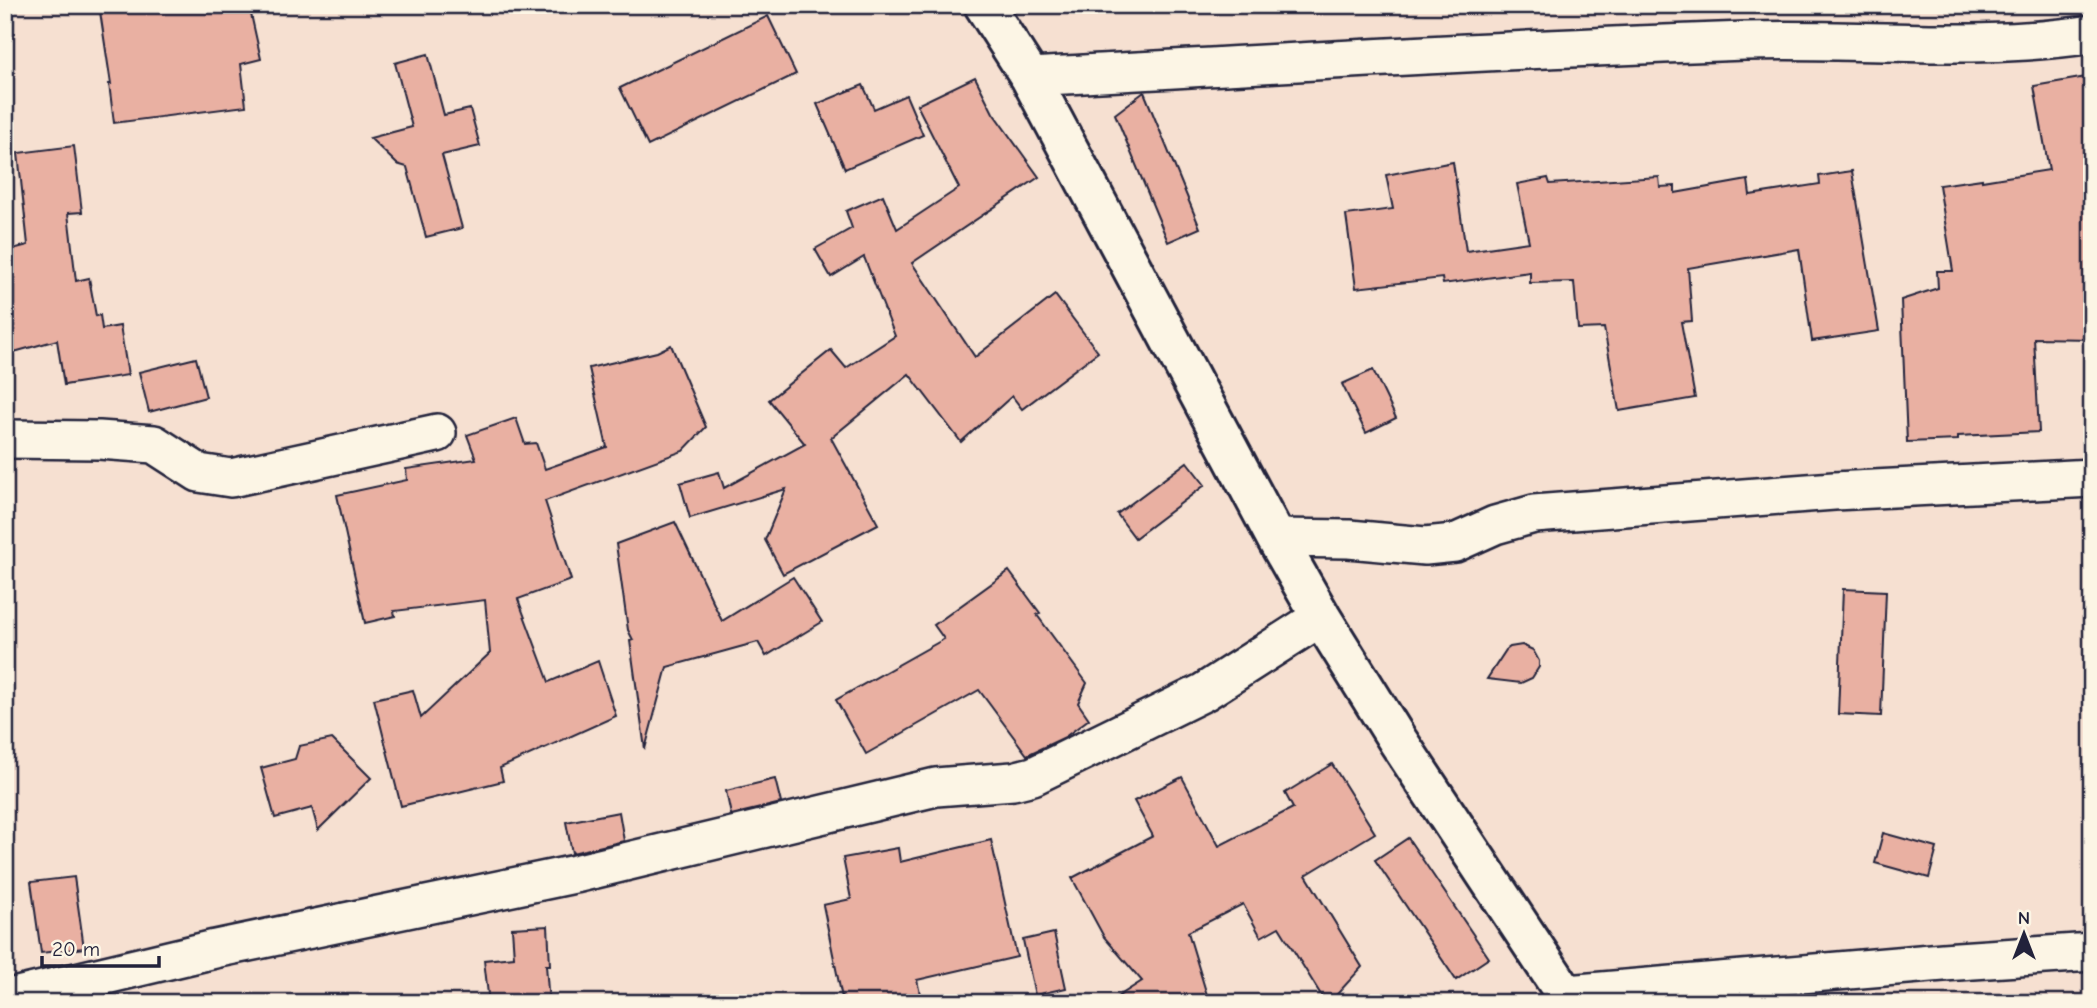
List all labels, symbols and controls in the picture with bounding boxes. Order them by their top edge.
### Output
north arrow [1988,900,2058,970]
text: N [2018,907,2030,929]
scale bar [42,924,159,968]
text: 20 m [52,937,100,961]

